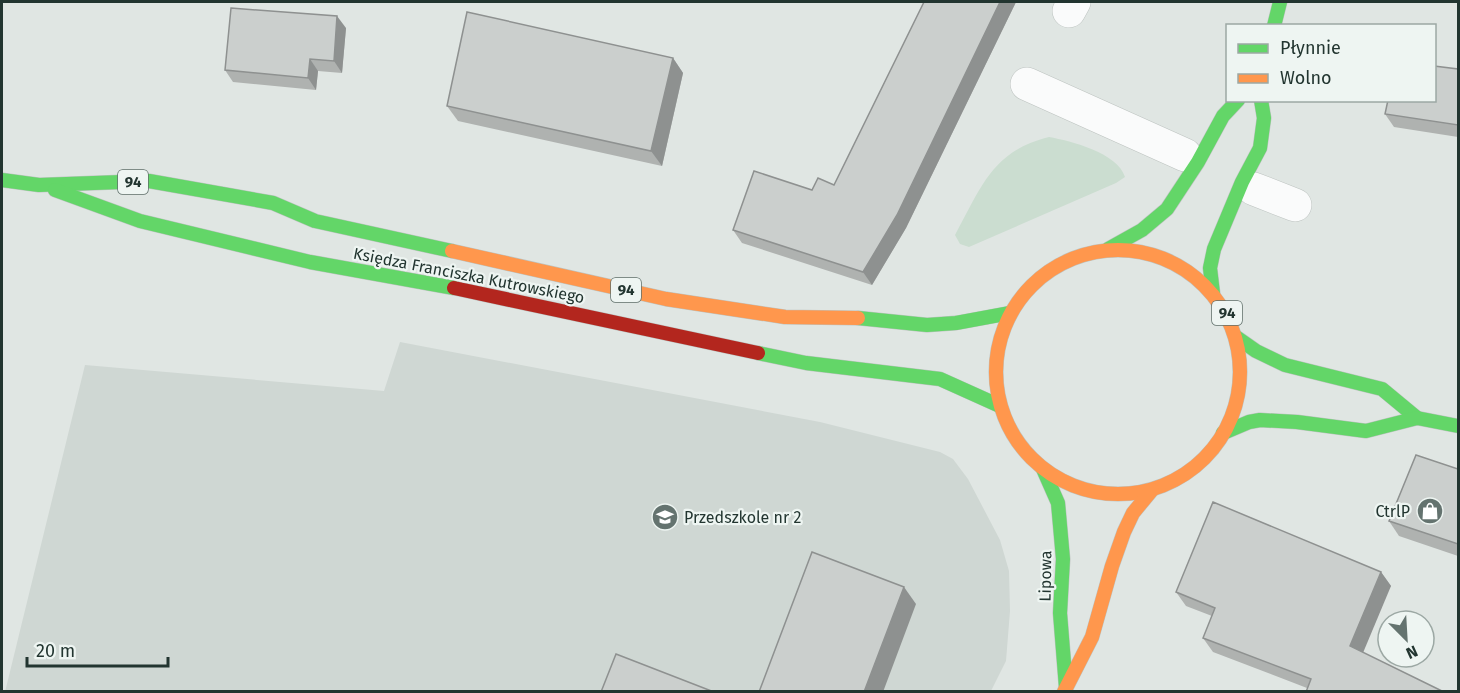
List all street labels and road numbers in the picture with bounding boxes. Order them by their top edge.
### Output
road number: 94 [118,170,148,194]
street label: Księdza Franciszka Kutrowskiego [352,244,586,307]
road number: 94 [611,278,641,302]
road number: 94 [1212,301,1242,325]
street label: Lipowa [1036,550,1055,602]

